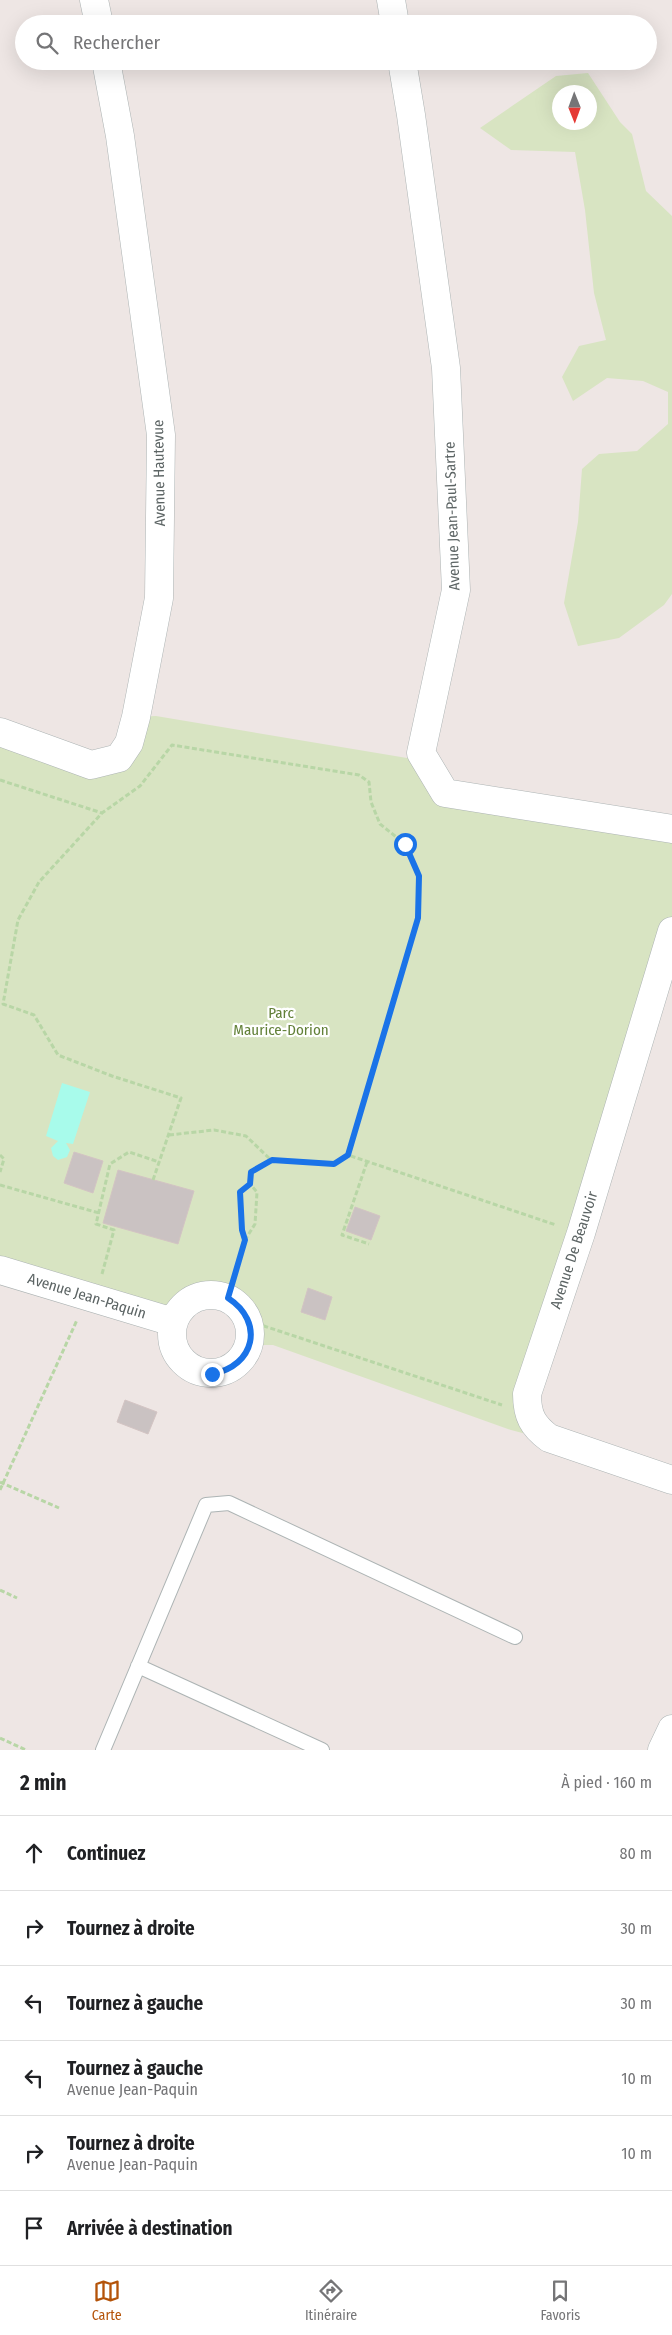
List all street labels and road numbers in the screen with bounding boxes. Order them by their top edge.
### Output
street label: Avenue Hautevue [149,419,169,527]
street label: Avenue Jean-Paul-Sartre [440,441,464,591]
street label: Avenue De Beauvoir [547,1188,602,1311]
street label: Avenue Jean-Paquin [26,1269,148,1323]

